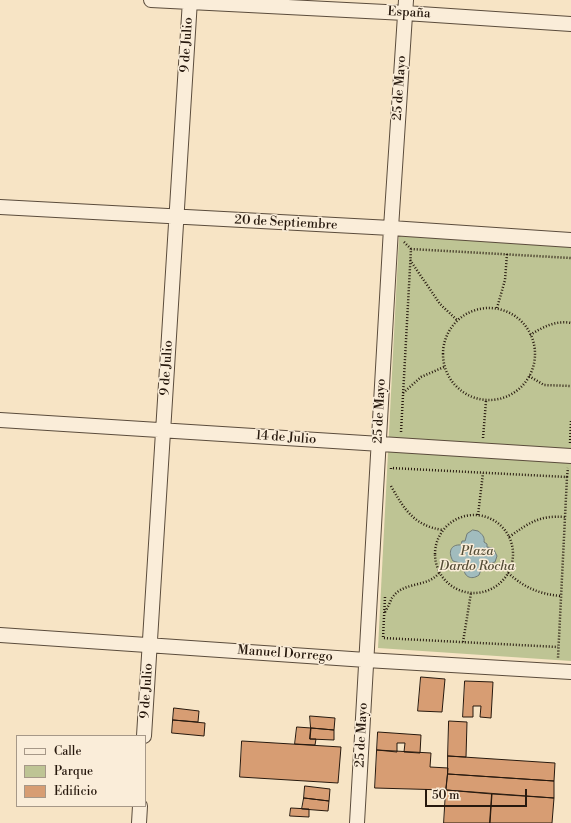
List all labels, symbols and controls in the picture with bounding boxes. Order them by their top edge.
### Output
street label: España [387,4,431,22]
street label: 9 de Julio [177,17,197,73]
street label: 25 de Mayo [390,55,410,121]
street label: 20 de Septiembre [234,213,338,233]
street label: 9 de Julio [157,340,177,396]
street label: 25 de Mayo [371,378,389,444]
street label: 14 de Julio [255,428,317,448]
park label: Plaza Dardo Rocha [439,544,515,575]
street label: Manuel Dorrego [237,643,333,665]
street label: 9 de Julio [137,663,157,719]
street label: 25 de Mayo [353,702,371,768]
legend [16,735,146,807]
text: Calle [54,744,81,759]
text: Parque [54,764,93,779]
scale bar [427,781,529,807]
text: Edificio [54,784,97,799]
text: 50 m [432,788,460,803]

